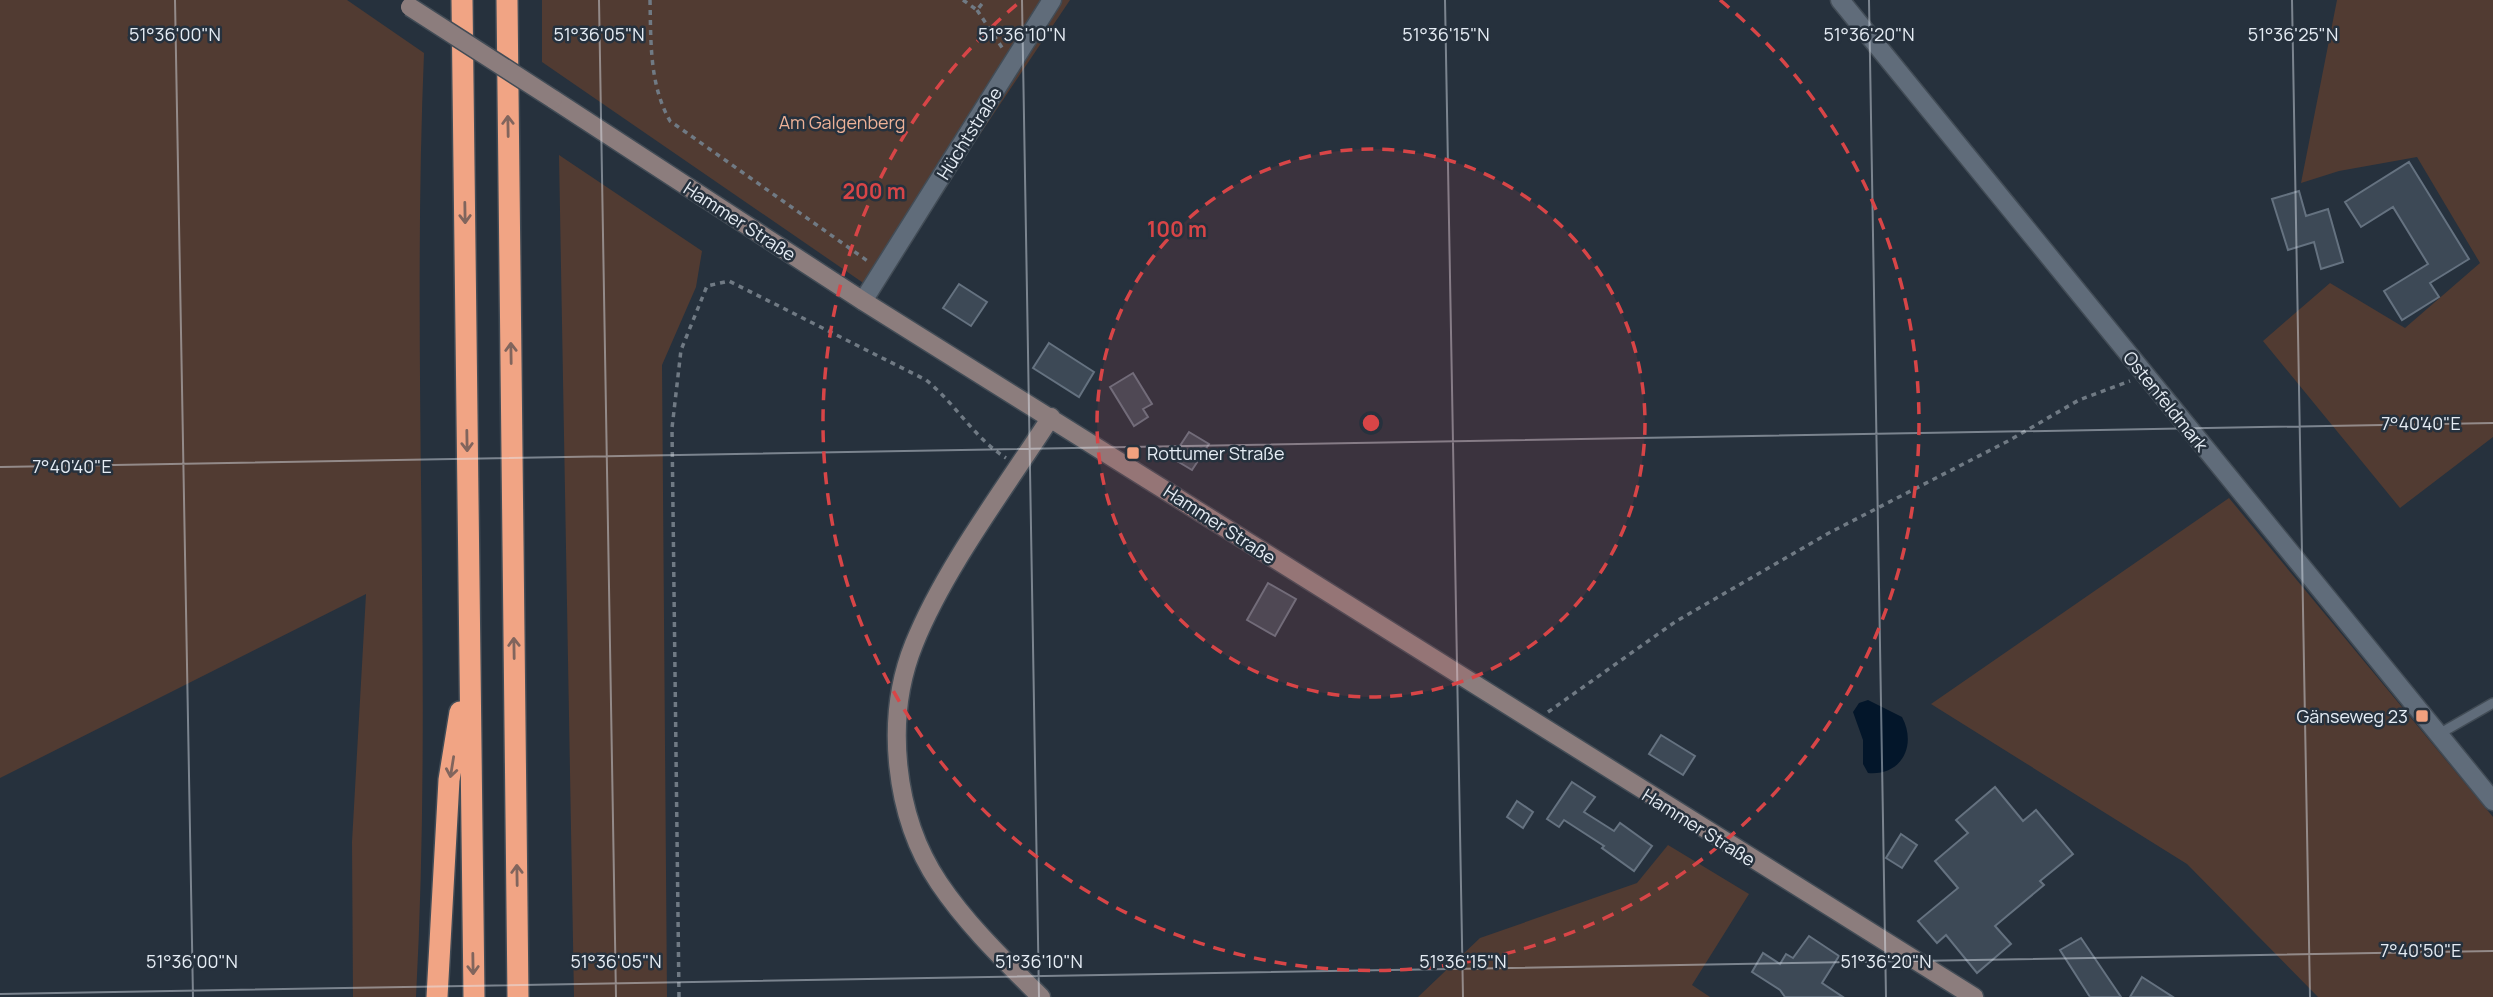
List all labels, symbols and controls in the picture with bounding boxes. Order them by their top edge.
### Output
text: 51°36'00"N [129,22,221,46]
text: 51°36'05"N [553,22,645,46]
text: 51°36'10"N [978,22,1066,46]
text: 51°36'15"N [1402,22,1490,46]
text: 51°36'20"N [1823,22,1915,46]
text: 51°36'25"N [2248,22,2338,46]
street label: Hüchtstraße [931,82,1007,184]
park label: Am Galgenberg [779,110,905,134]
one-way arrow [502,115,515,138]
street label: Hammer Straße [679,176,801,266]
text: 200 m [842,177,906,205]
one-way arrow [458,202,471,225]
text: 100 m [1147,215,1207,243]
one-way arrow [504,342,518,365]
street label: Ostenfeldmark [2118,346,2214,457]
centre of rings [1359,411,1383,435]
text: 7°40'40"E [2381,411,2461,435]
one-way arrow [460,429,474,452]
place label: Rottumer Straße [1147,441,1285,465]
marker: Rottumer Straße [1125,445,1141,461]
text: 7°40'40"E [32,454,112,478]
street label: Hammer Straße [1159,479,1281,569]
one-way arrow [507,636,521,659]
place label: Gänseweg 23 [2297,704,2408,728]
marker: Gänseweg 23 [2414,708,2430,724]
one-way arrow [445,755,458,778]
street label: Hammer Straße [1638,783,1760,871]
one-way arrow [510,864,524,887]
text: 7°40'50"E [2380,938,2462,962]
text: 51°36'00"N [146,949,238,973]
text: 51°36'05"N [570,949,662,973]
text: 51°36'10"N [995,949,1083,973]
text: 51°36'15"N [1419,949,1507,973]
text: 51°36'20"N [1840,949,1932,973]
one-way arrow [467,952,480,975]

